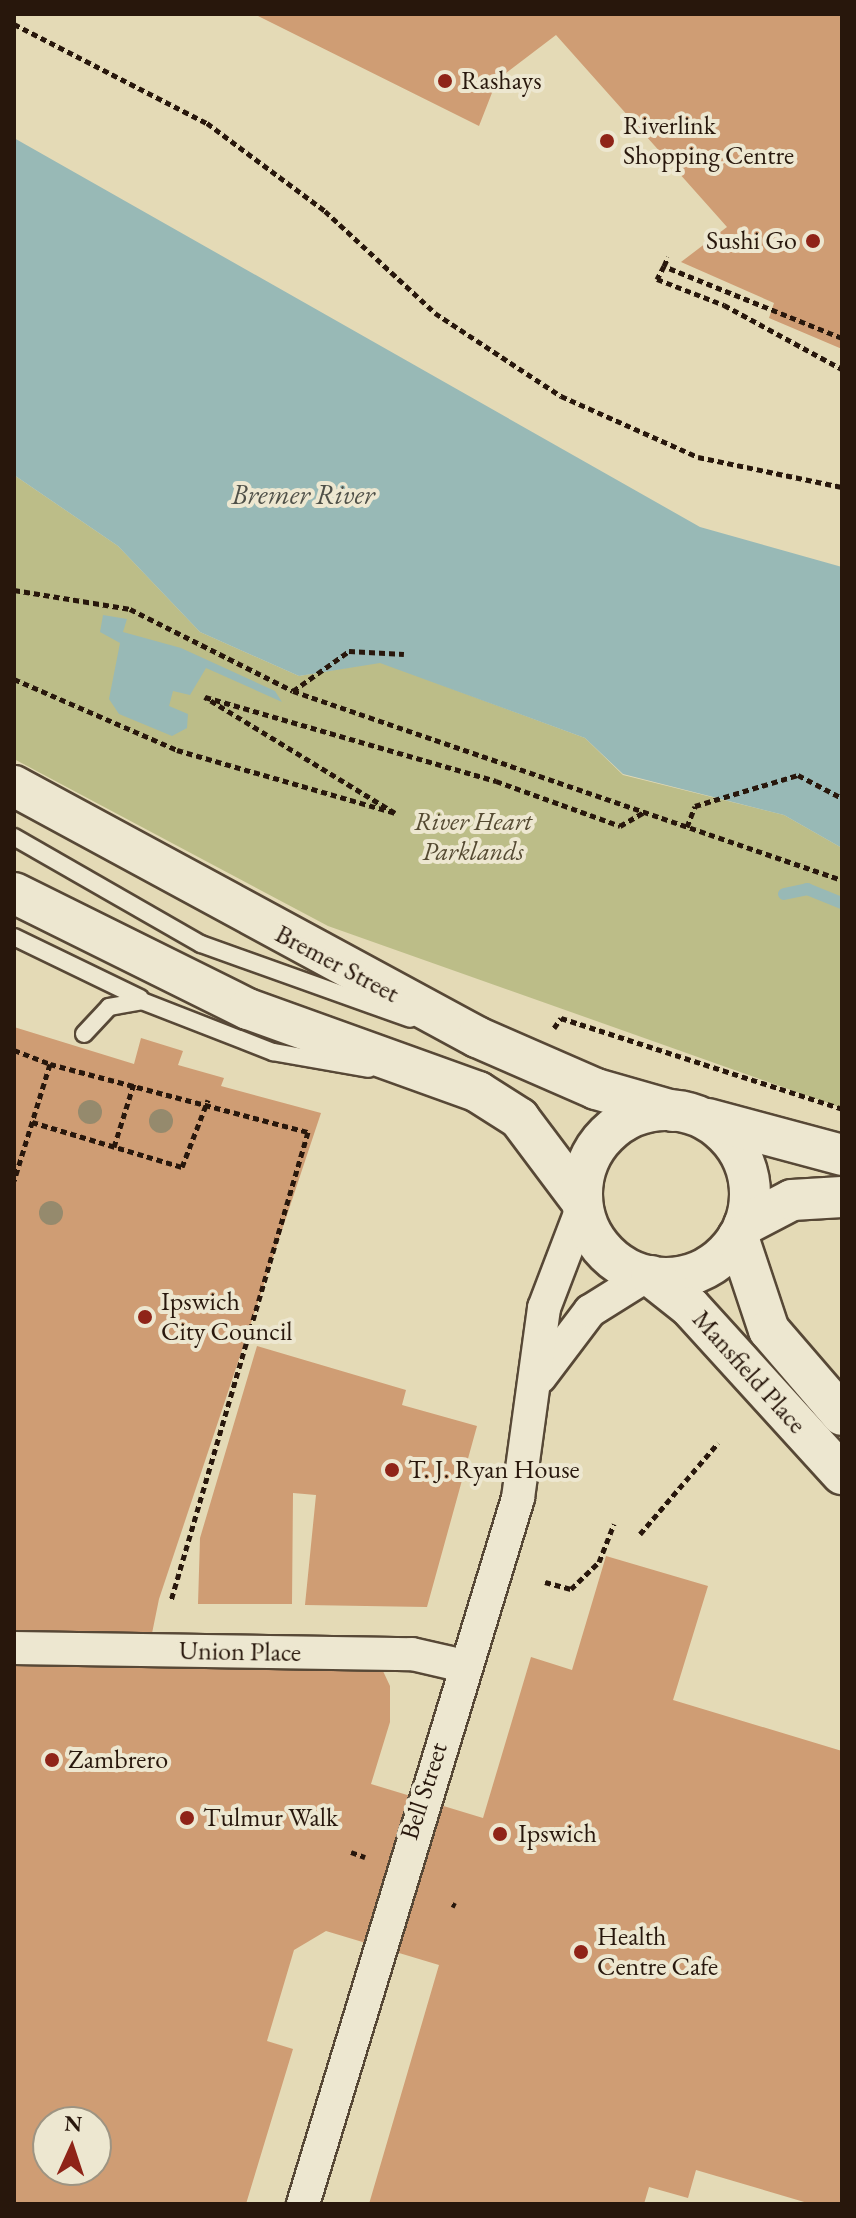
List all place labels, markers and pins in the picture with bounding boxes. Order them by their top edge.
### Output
place label: Rashays [461,65,542,97]
marker: Rashays [436,72,454,90]
place label: Riverlink Shopping Centre [623,110,794,172]
marker: Riverlink Shopping Centre [598,132,616,150]
place label: Sushi Go [706,225,797,257]
marker: Sushi Go [804,232,822,250]
place label: Ipswich City Council [161,1286,293,1348]
marker: Ipswich City Council [136,1308,154,1326]
place label: T. J. Ryan House [408,1454,580,1486]
marker: T. J. Ryan House [383,1461,401,1479]
place label: Zambrero [68,1744,168,1776]
marker: Zambrero [43,1751,61,1769]
place label: Tulmur Walk [203,1802,338,1834]
marker: Tulmur Walk [178,1809,196,1827]
place label: Ipswich [518,1818,597,1850]
marker: Ipswich [489,1823,511,1845]
place label: Health Centre Cafe [597,1921,718,1982]
marker: Health Centre Cafe [572,1943,590,1961]

